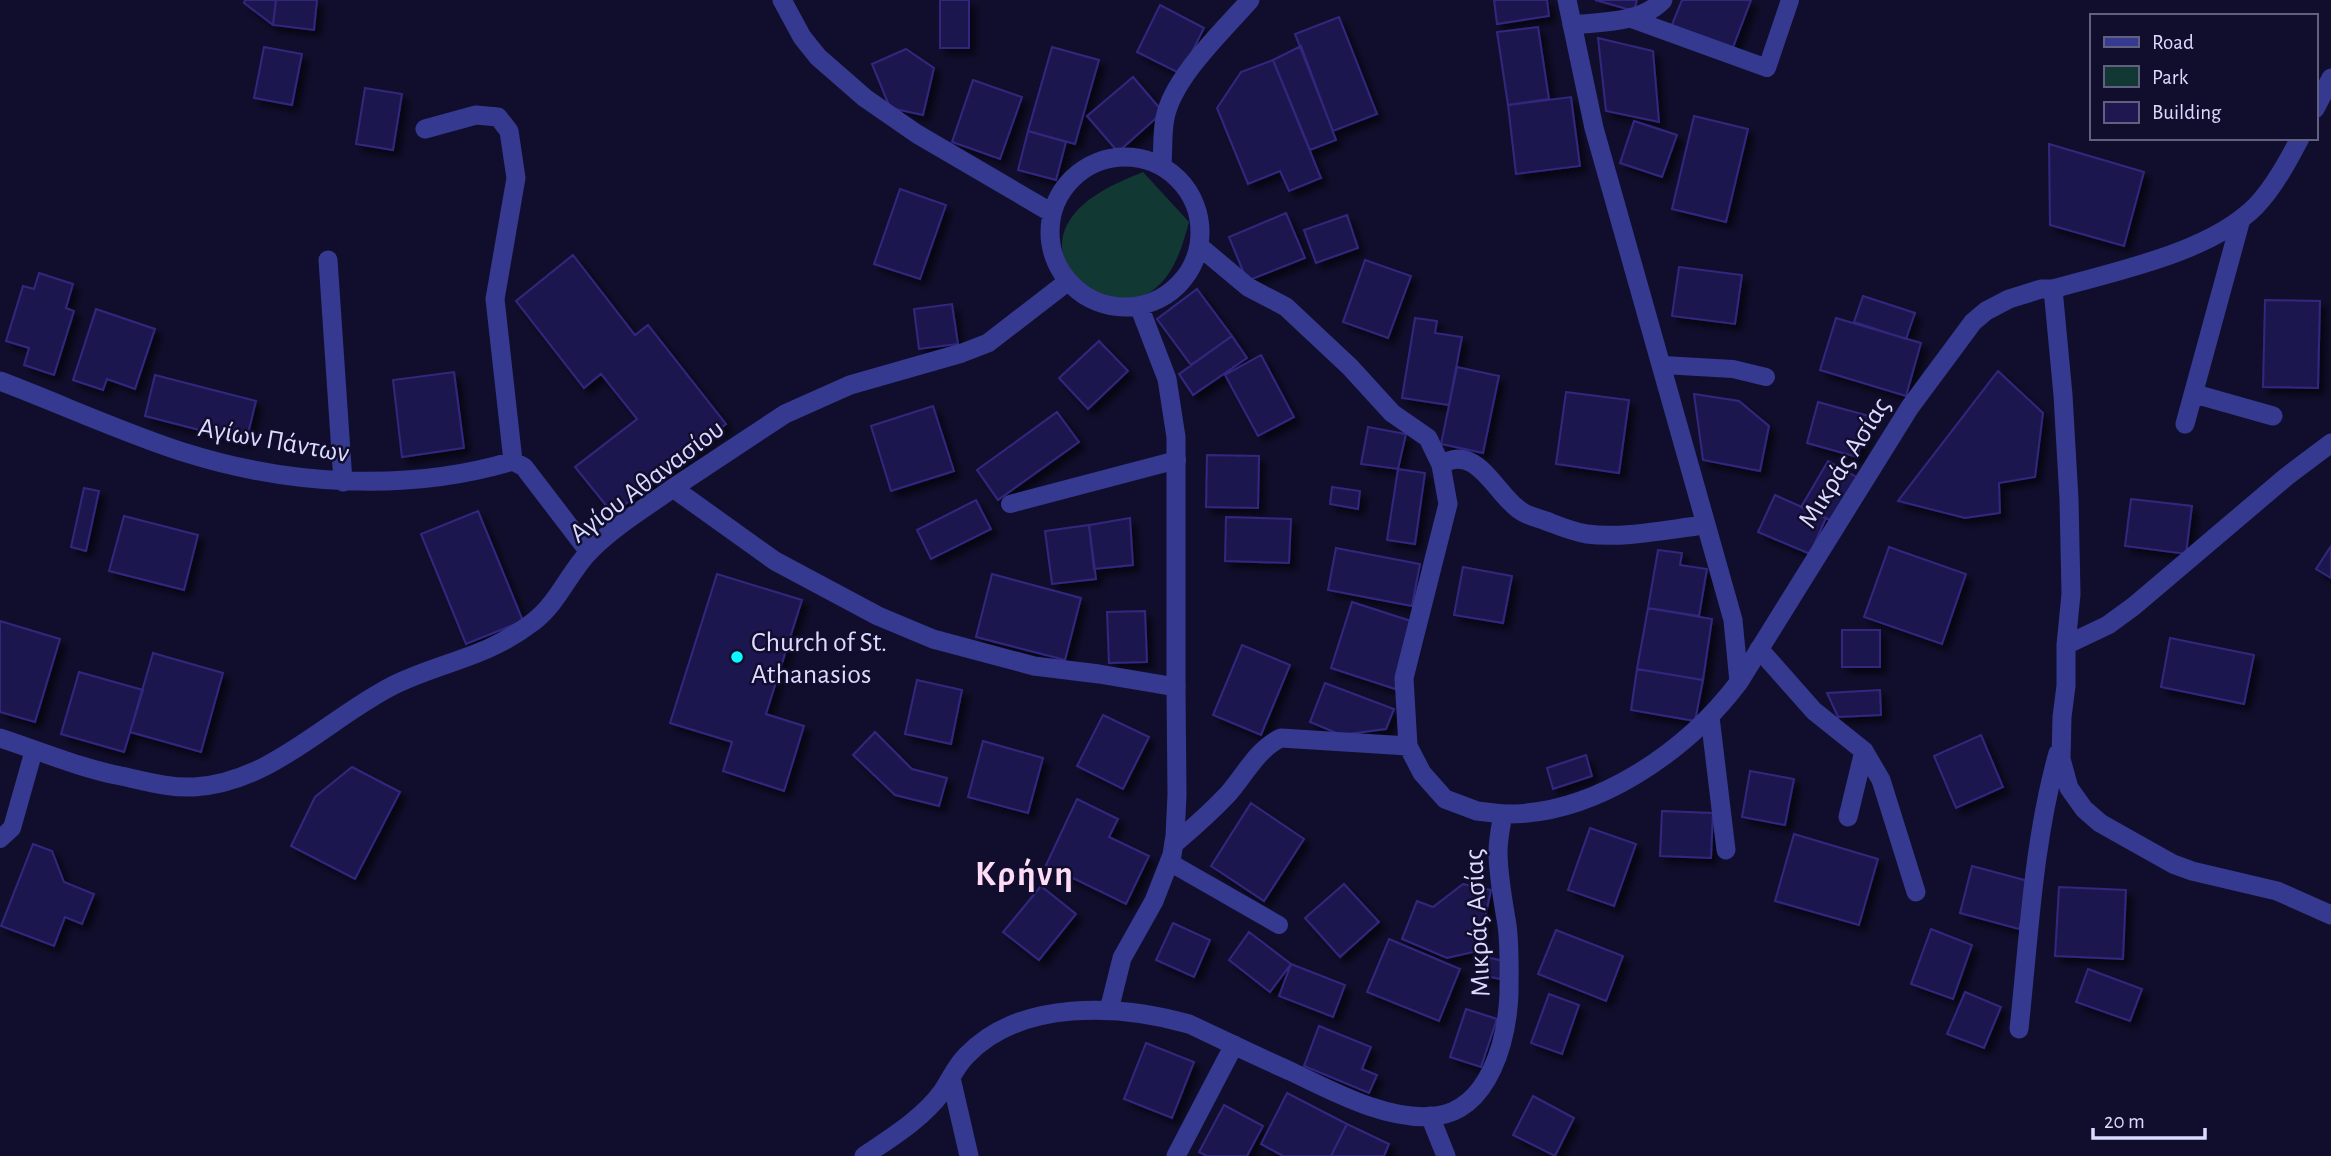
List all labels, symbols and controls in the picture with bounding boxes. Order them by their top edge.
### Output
legend [2090,14,2317,140]
text: Road [2152,32,2194,53]
text: Park [2152,67,2189,88]
text: Building [2152,102,2222,123]
street label: Μικράς Ασίας [1794,393,1896,533]
street label: Αγίων Πάντων [196,414,351,468]
street label: Αγίου Αθανασίου [565,415,730,549]
place label: Church of St. Athanasios [751,629,887,689]
marker: Church of St. Athanasios [729,649,745,665]
street label: Μικράς Ασίας [1460,848,1496,998]
district label: Κρήνη [975,857,1075,892]
scale bar [2093,1096,2205,1140]
text: 20 m [2104,1111,2145,1132]

